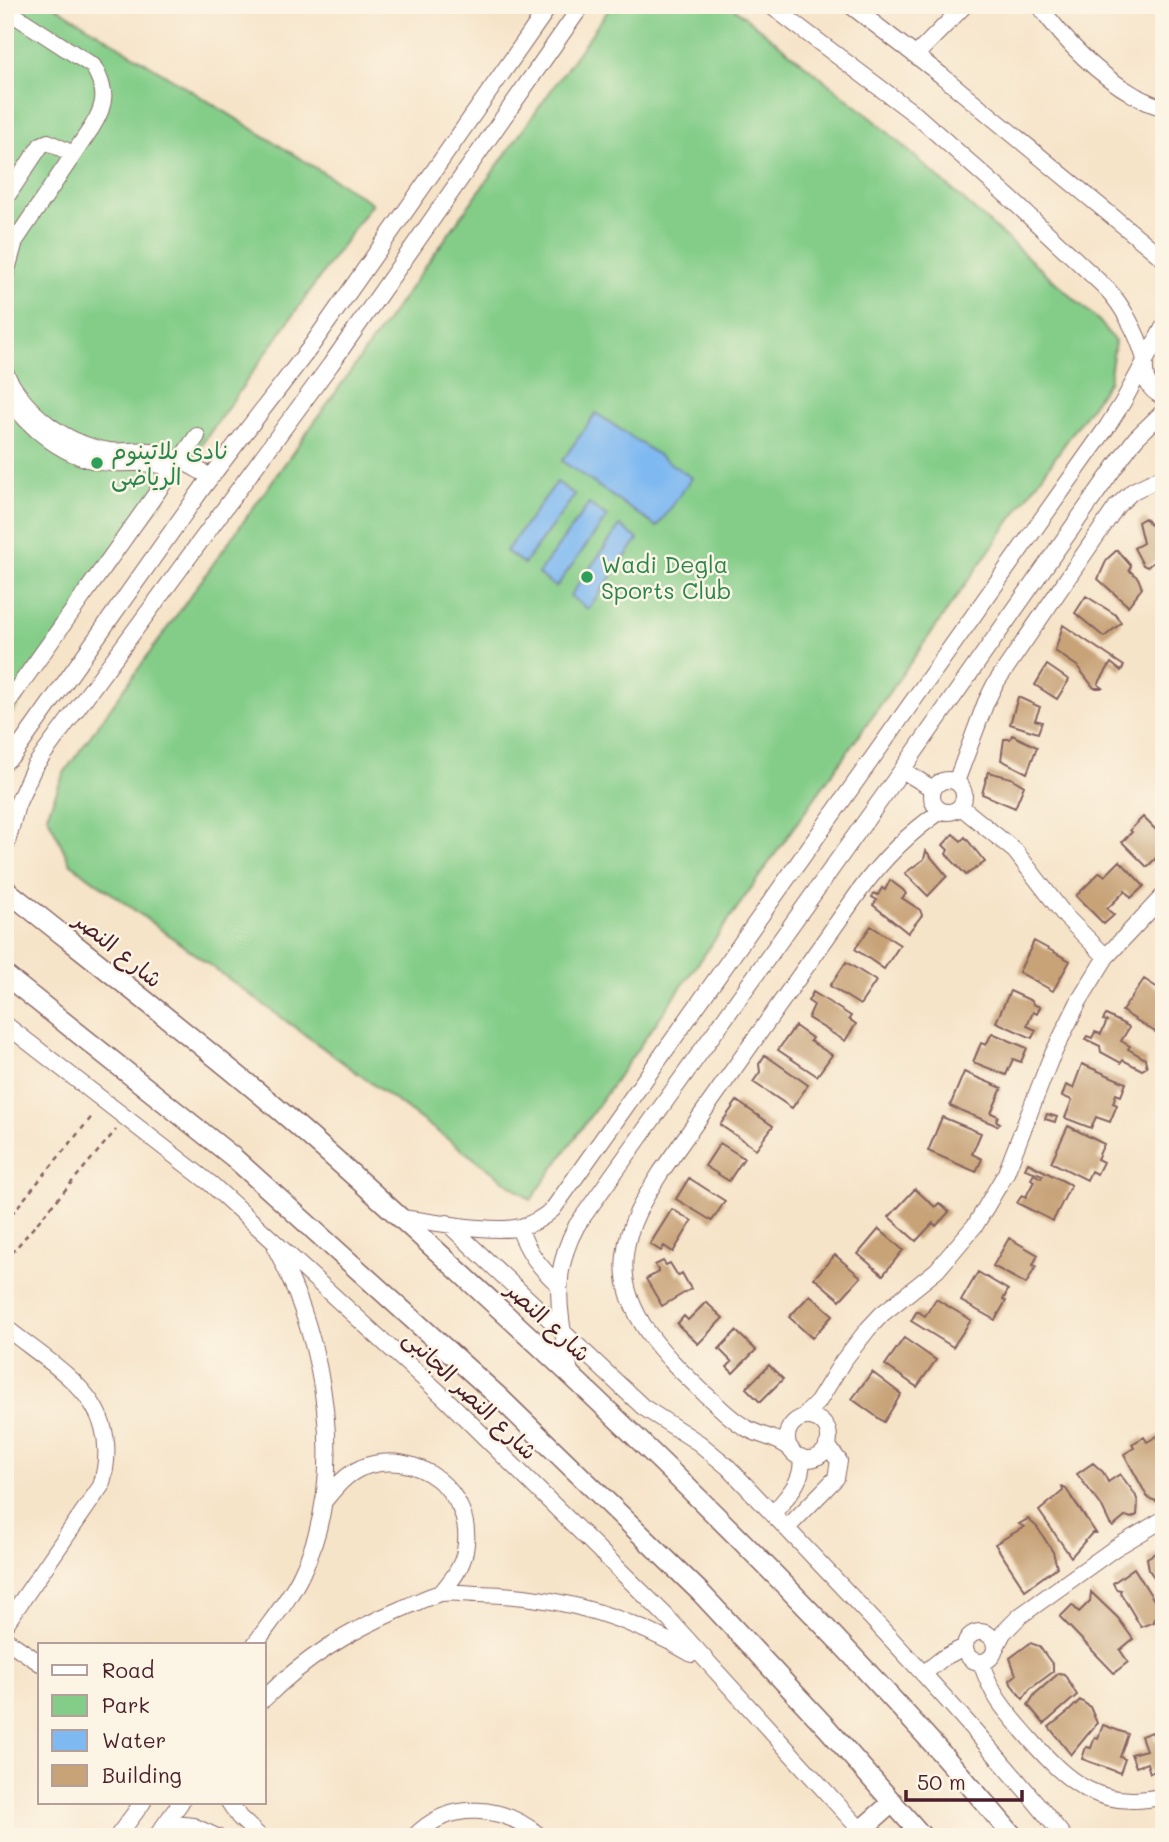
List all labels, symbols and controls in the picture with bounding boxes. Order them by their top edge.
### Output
place label: نادى بلاتينوم الرياضى [111,435,229,492]
marker: نادى بلاتينوم الرياضى [89,455,105,471]
place label: Wadi Degla Sports Club [601,549,731,605]
marker: Wadi Degla Sports Club [579,569,595,585]
street label: شارع النصر [66,903,169,995]
street label: شارع النصر [498,1273,598,1369]
street label: شارع النصر الجانبى [396,1322,544,1467]
legend [38,1643,266,1804]
text: Road [102,1656,154,1683]
text: Park [102,1691,150,1718]
text: Water [102,1726,166,1753]
scale bar [906,1758,1022,1802]
text: Building [102,1761,182,1788]
text: 50 m [917,1768,966,1795]

